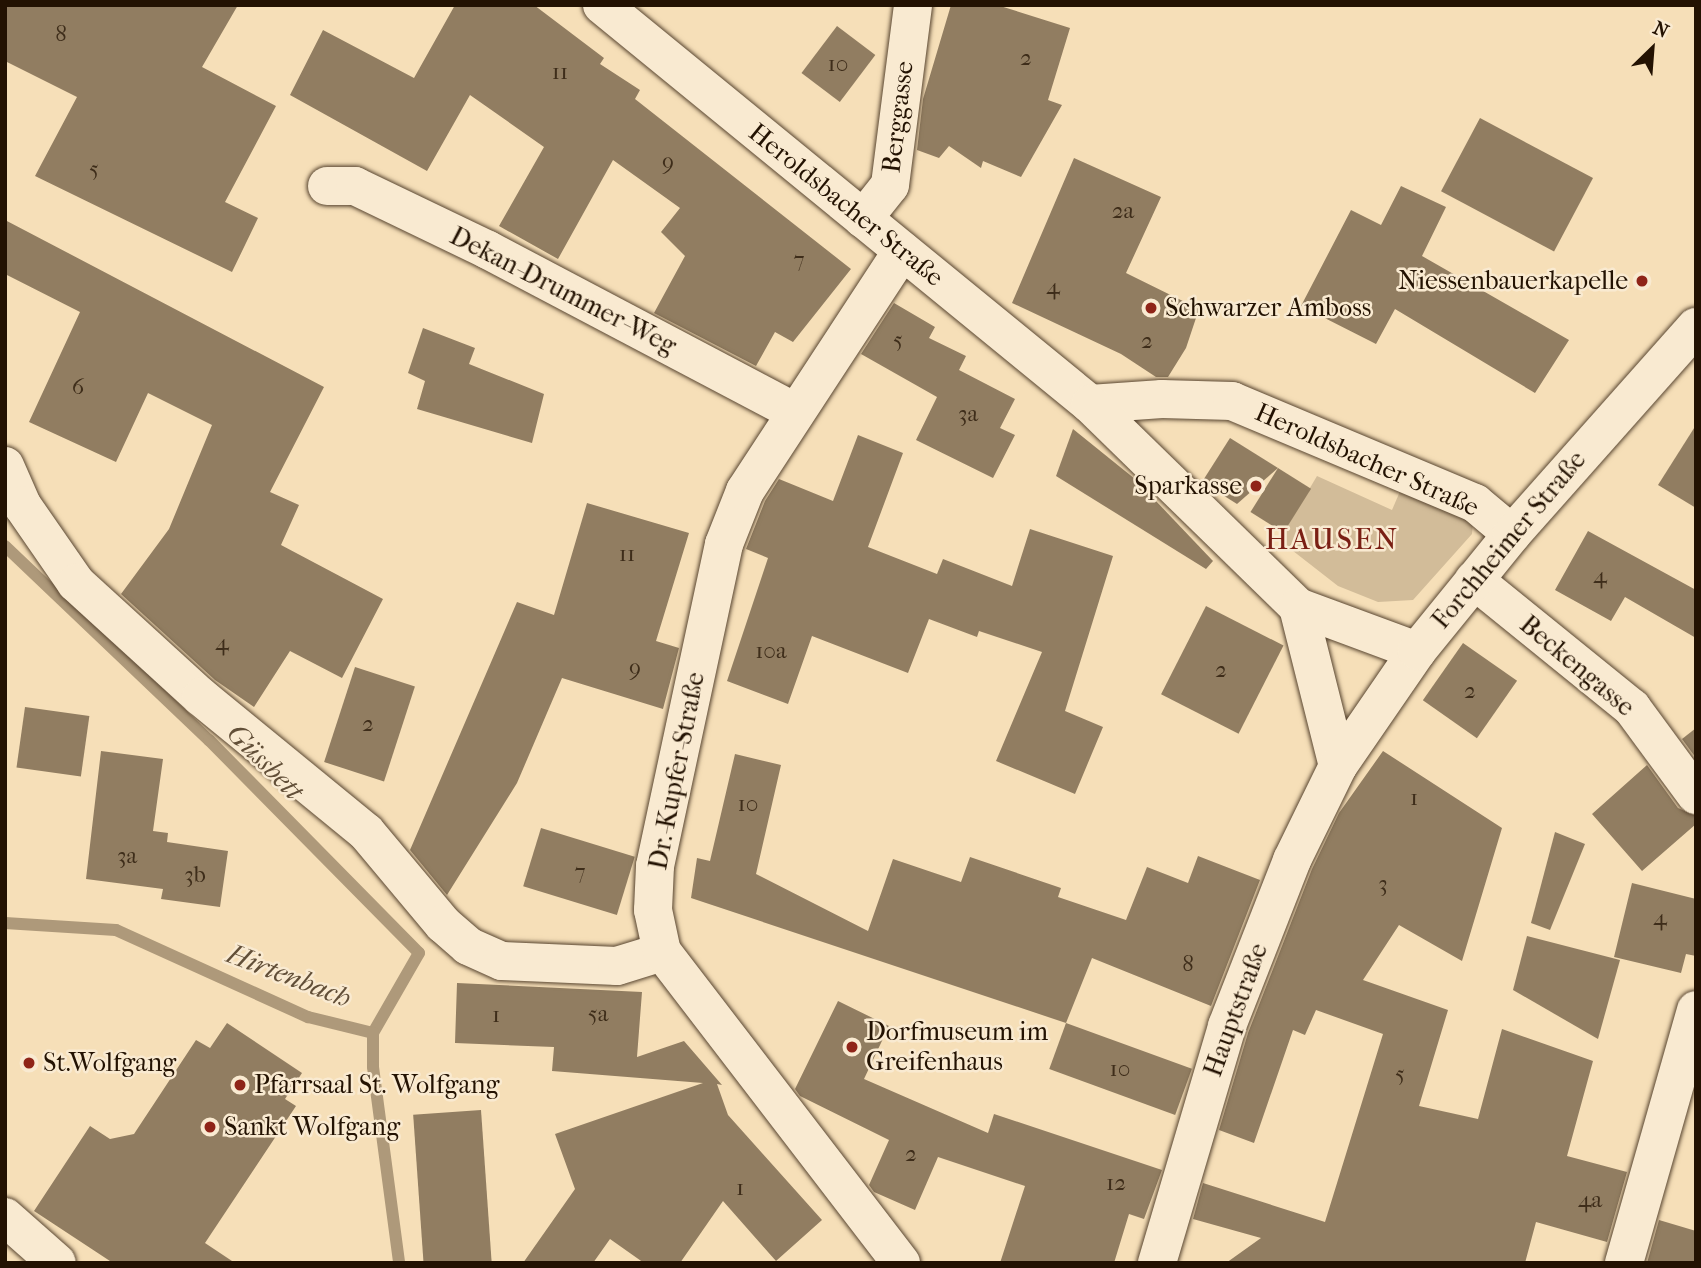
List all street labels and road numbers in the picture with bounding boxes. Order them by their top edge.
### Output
street label: Berggasse [876,59,920,175]
street label: Heroldsbacher Straße [742,117,950,293]
street label: Dekan-Drummer-Weg [445,220,681,362]
street label: Heroldsbacher Straße [1250,397,1484,523]
street label: Forchheimer Straße [1425,445,1593,635]
street label: Beckengasse [1513,609,1641,723]
street label: Dr.-Kupfer-Straße [643,670,711,872]
street label: Hauptstraße [1197,939,1275,1081]

